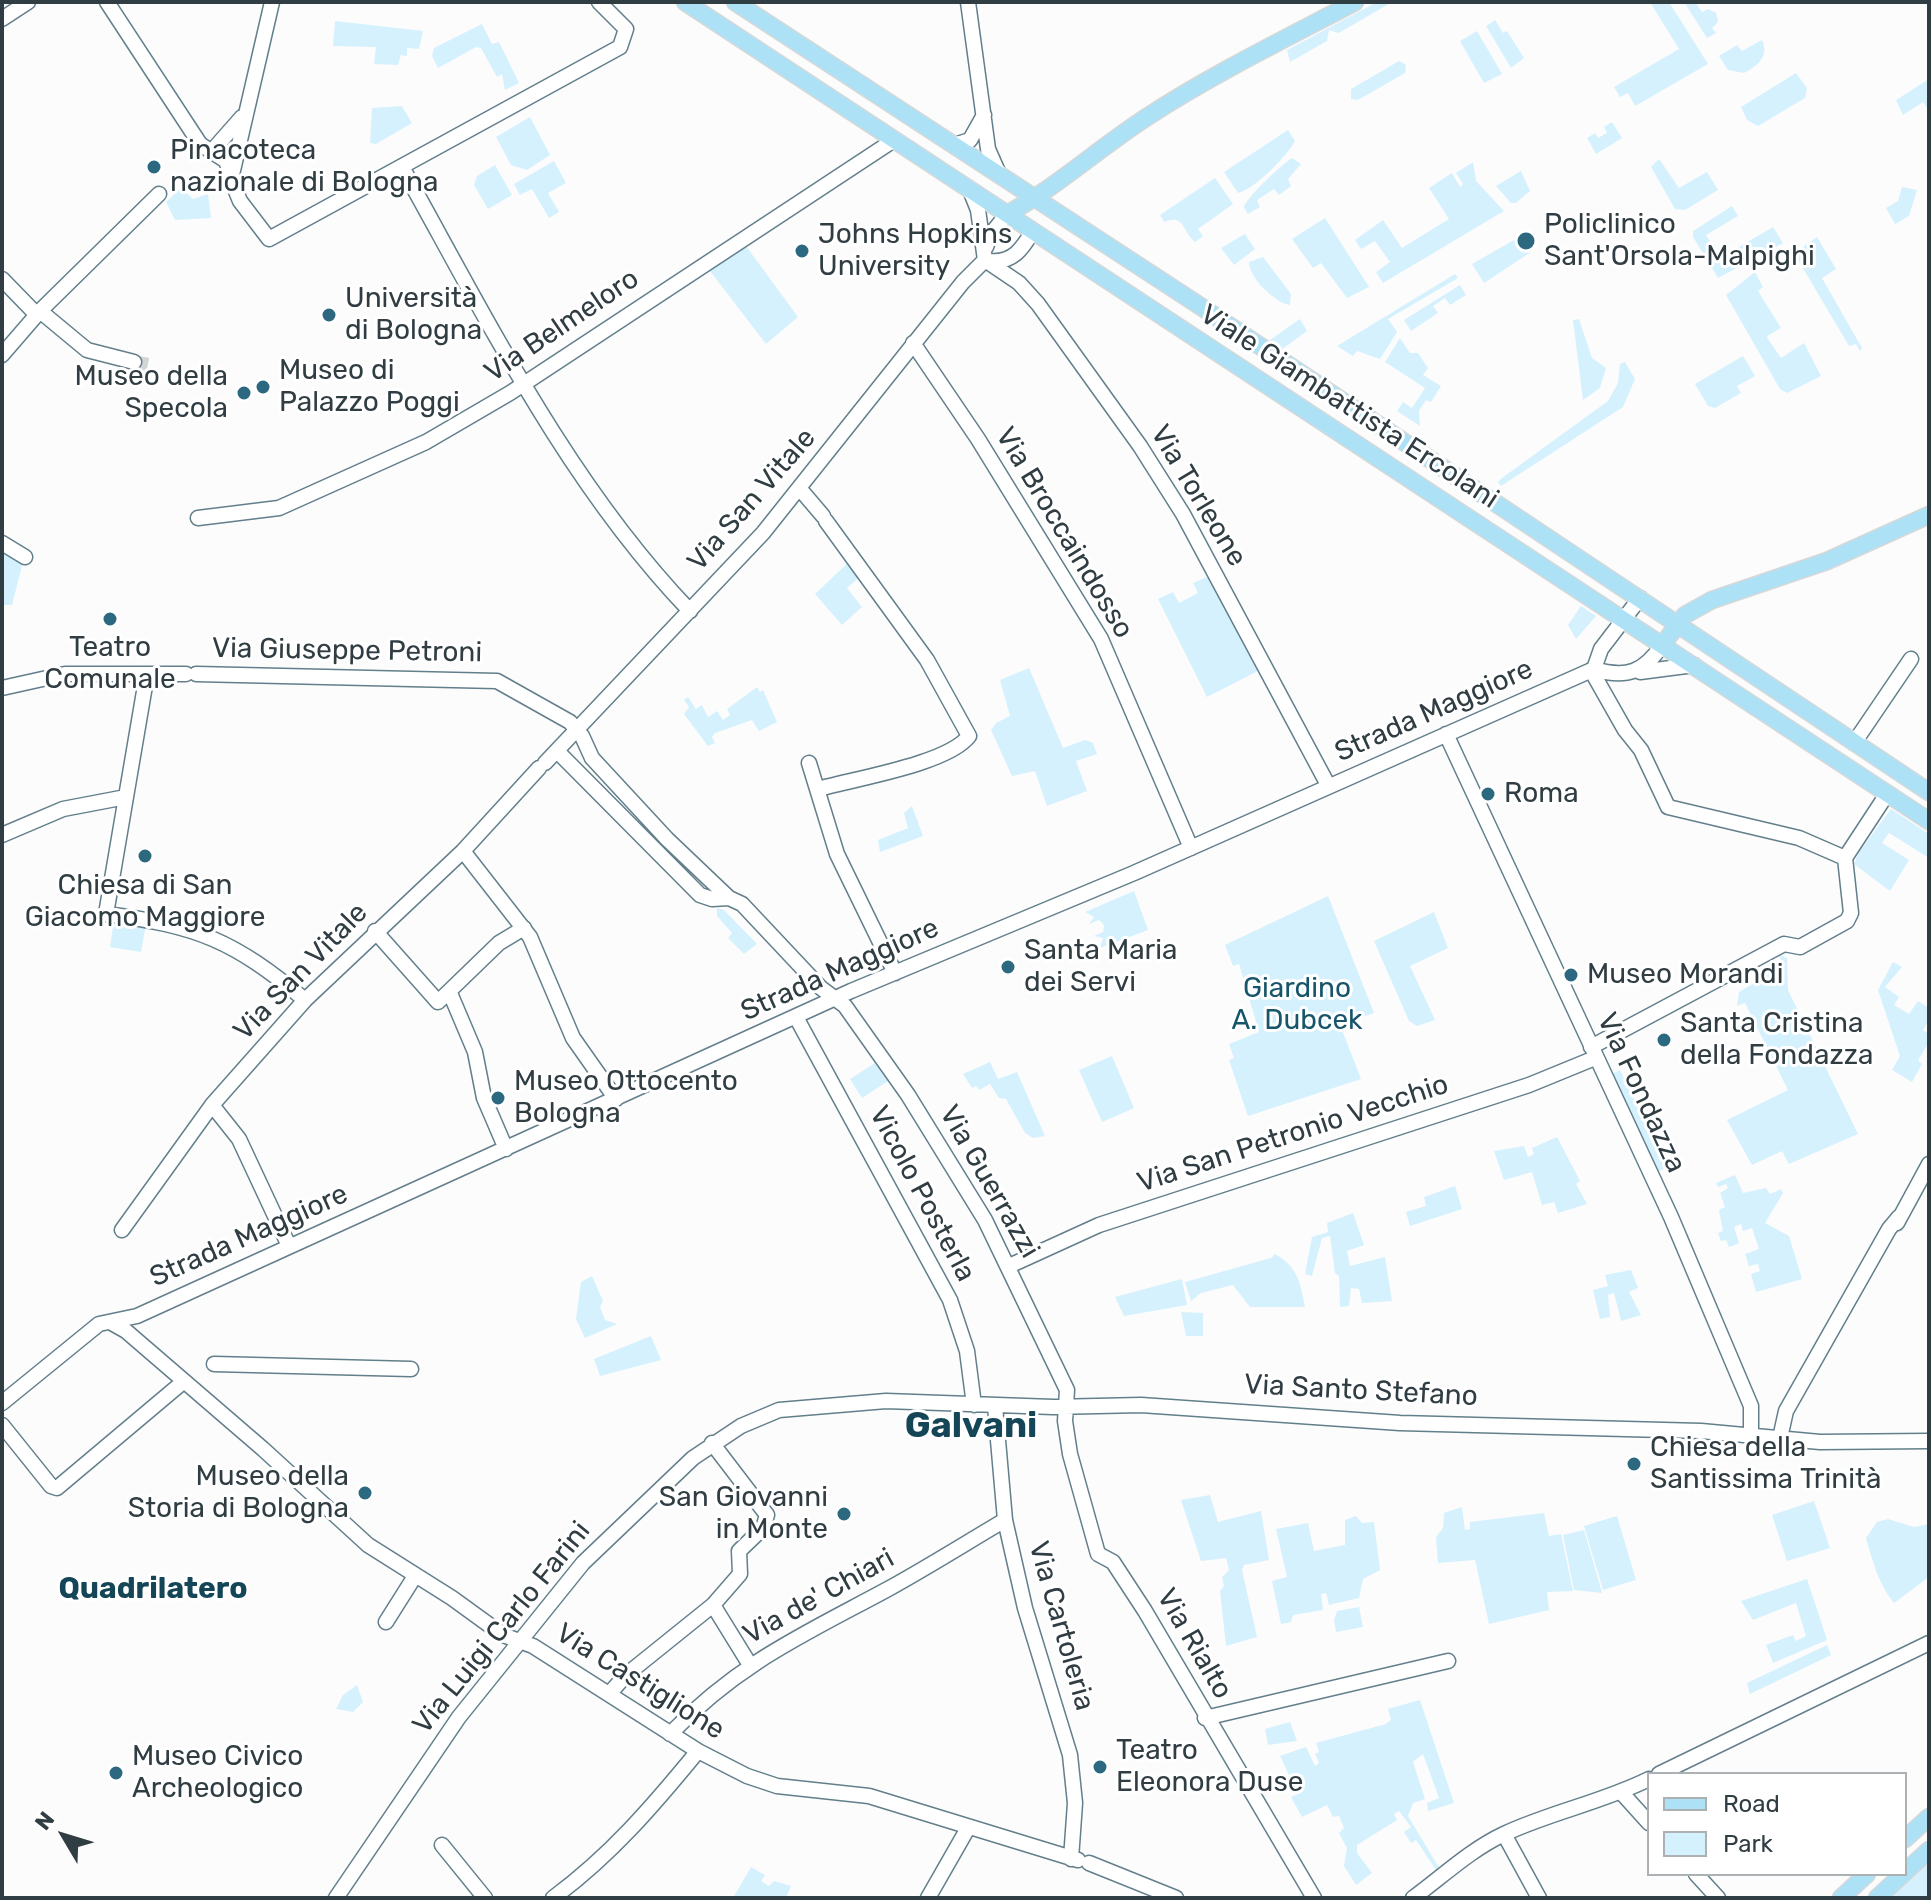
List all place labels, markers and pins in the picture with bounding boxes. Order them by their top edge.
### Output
place label: Pinacoteca nazionale di Bologna [170,134,438,200]
marker: Pinacoteca nazionale di Bologna [145,158,163,176]
place label: Policlinico Sant'Orsola-Malpighi [1544,208,1815,274]
place label: Johns Hopkins University [818,218,1012,284]
marker: Policlinico Sant'Orsola-Malpighi [1515,230,1537,252]
marker: Johns Hopkins University [793,242,811,260]
place label: Università di Bologna [345,282,482,348]
marker: Università di Bologna [320,306,338,324]
place label: Museo di Palazzo Poggi [279,354,460,420]
place label: Museo della Specola [75,360,228,426]
marker: Museo di Palazzo Poggi [254,378,272,396]
marker: Museo della Specola [235,384,253,402]
marker: Teatro Comunale [101,610,119,628]
place label: Teatro Comunale [44,631,176,697]
place label: Roma [1504,777,1579,811]
marker: Roma [1479,785,1497,803]
marker: Chiesa di San Giacomo Maggiore [136,847,154,865]
place label: Chiesa di San Giacomo Maggiore [25,869,265,935]
place label: Santa Maria dei Servi [1024,934,1177,1000]
marker: Santa Maria dei Servi [999,958,1017,976]
place label: Museo Morandi [1587,958,1784,992]
marker: Museo Morandi [1562,966,1580,984]
place label: Santa Cristina della Fondazza [1680,1007,1873,1073]
marker: Santa Cristina della Fondazza [1655,1031,1673,1049]
place label: Museo Ottocento Bologna [514,1065,738,1131]
marker: Museo Ottocento Bologna [489,1089,507,1107]
place label: Chiesa della Santissima Trinità [1650,1431,1881,1497]
marker: Chiesa della Santissima Trinità [1625,1455,1643,1473]
place label: Museo della Storia di Bologna [128,1460,349,1526]
place label: San Giovanni in Monte [659,1481,828,1547]
marker: Museo della Storia di Bologna [356,1484,374,1502]
marker: San Giovanni in Monte [835,1505,853,1523]
place label: Teatro Eleonora Duse [1116,1734,1303,1800]
place label: Museo Civico Archeologico [132,1740,303,1806]
marker: Teatro Eleonora Duse [1091,1758,1109,1776]
marker: Museo Civico Archeologico [107,1764,125,1782]

